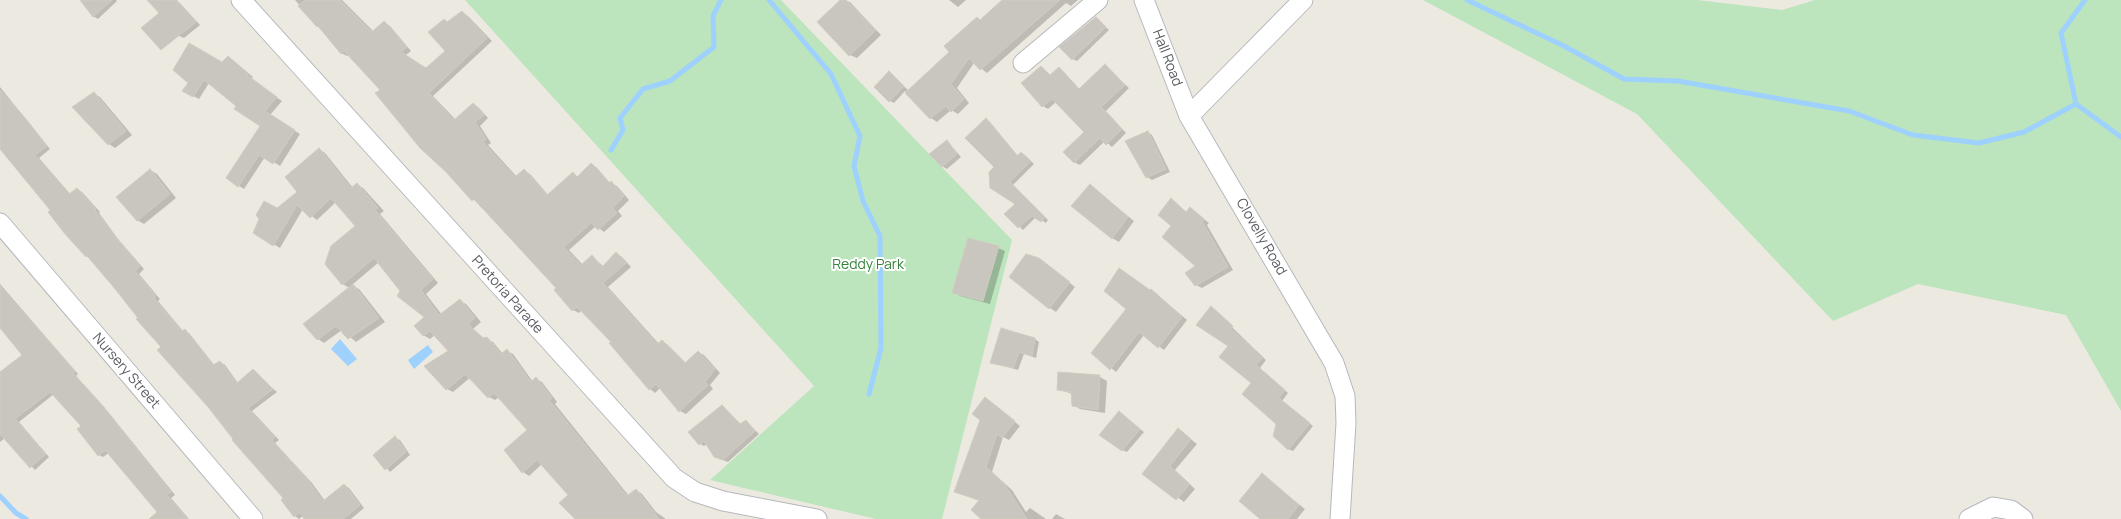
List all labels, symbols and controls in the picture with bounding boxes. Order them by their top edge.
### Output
street label: Hall Road [1148,27,1186,89]
street label: Clovelly Road [1232,195,1290,279]
street label: Pretoria Parade [468,253,546,337]
park label: Reddy Park [832,257,904,273]
street label: Nursery Street [89,330,163,412]

